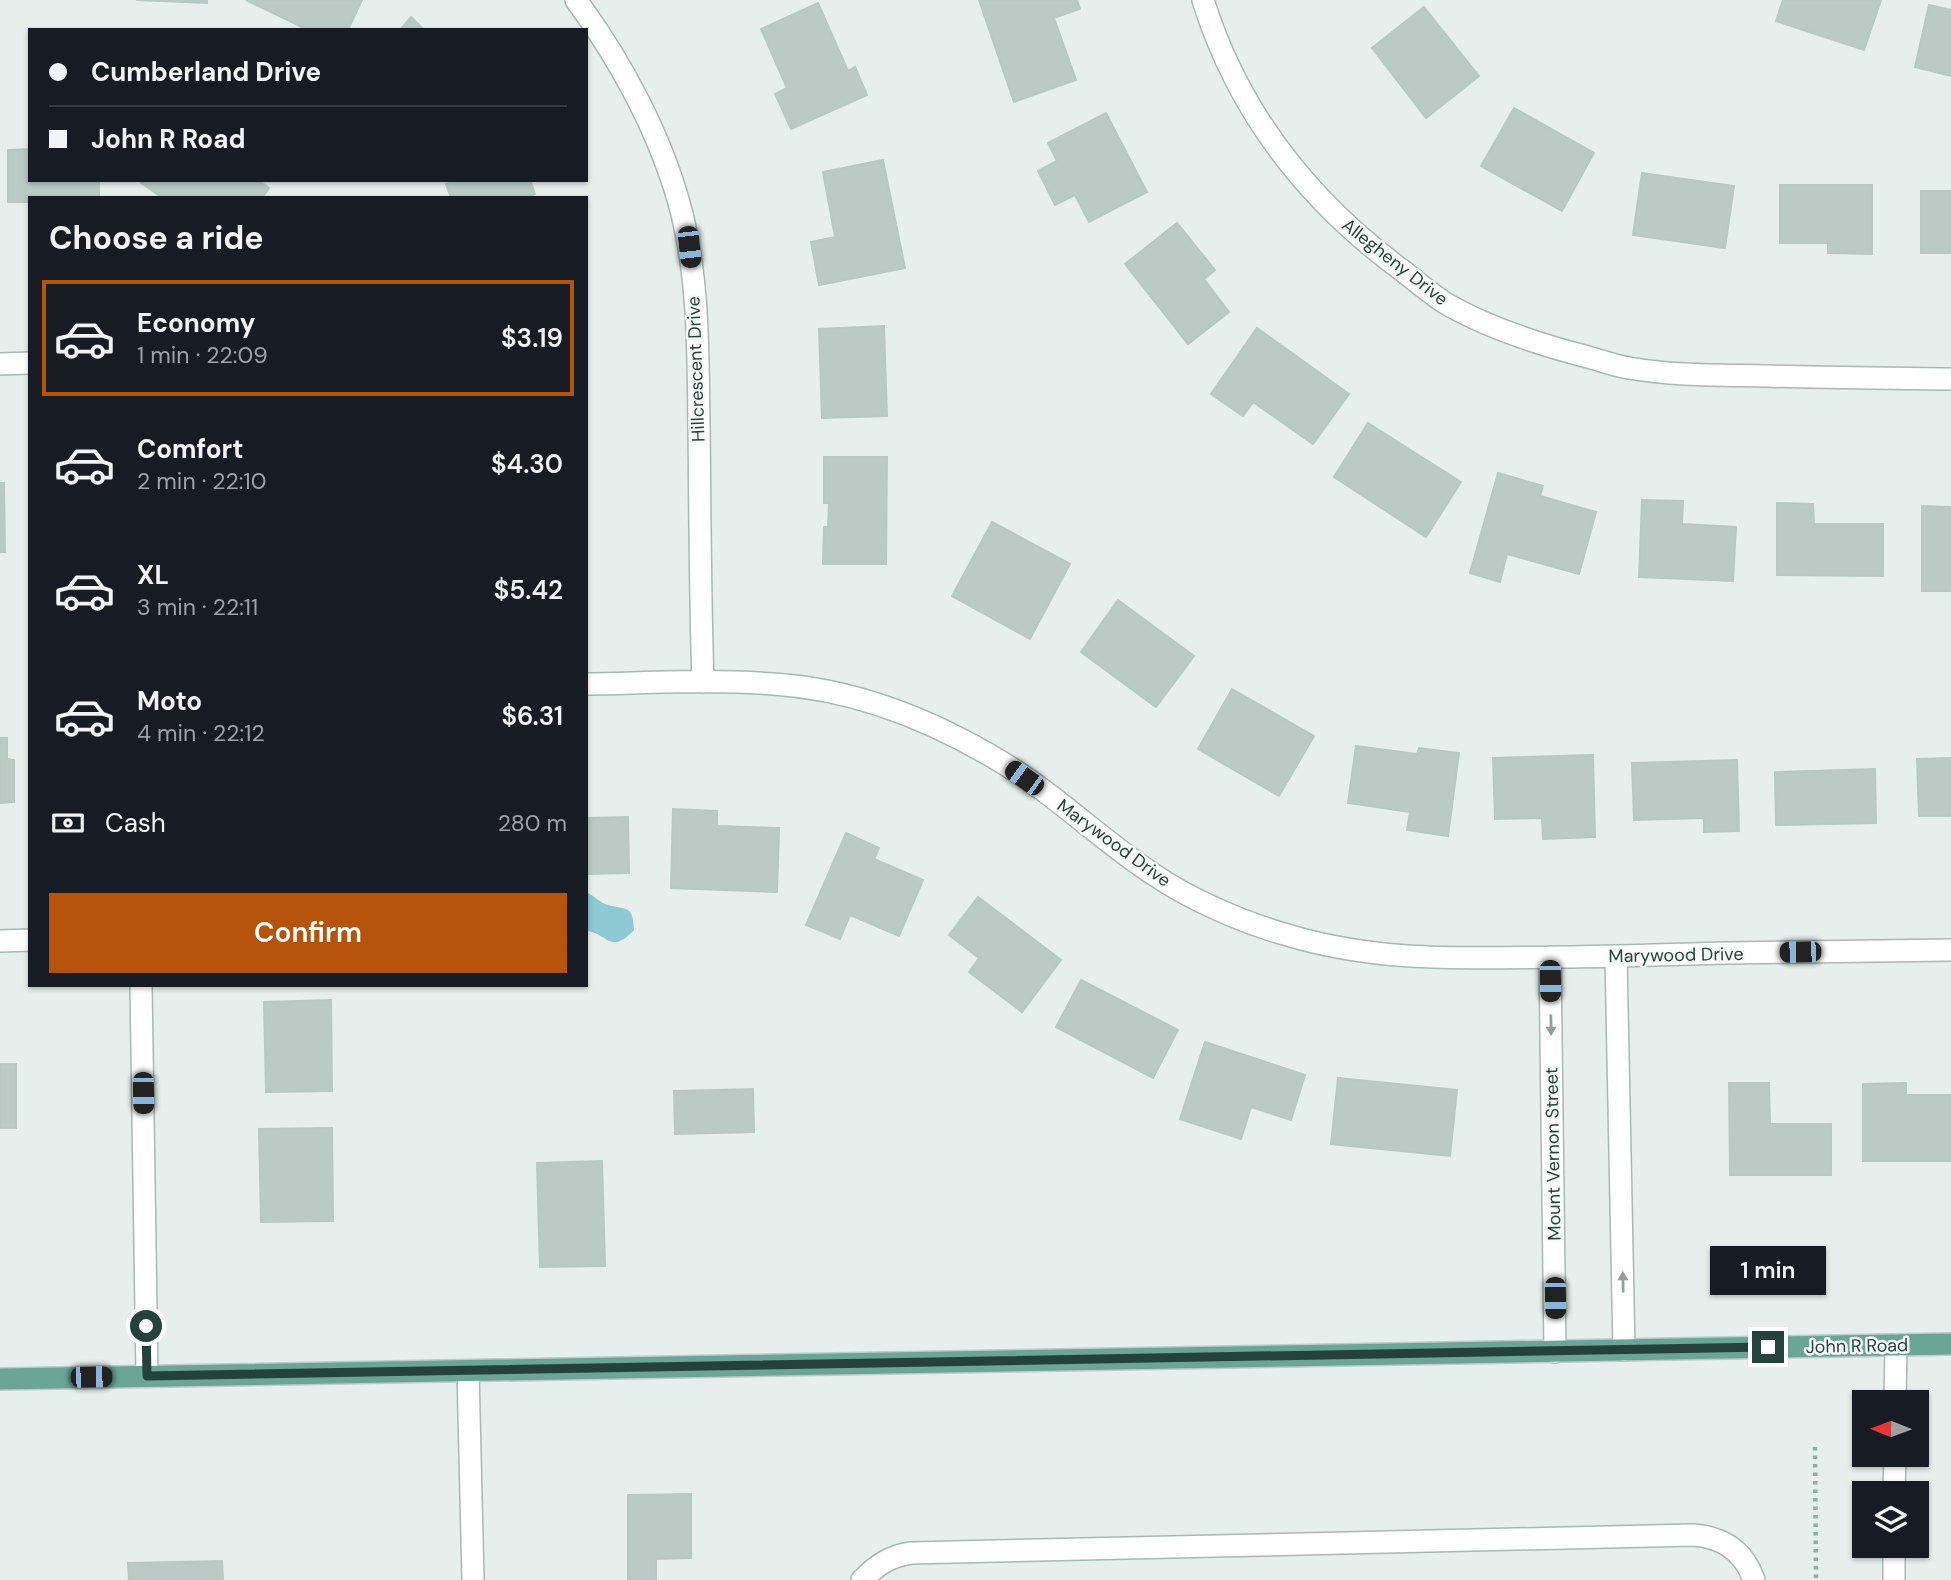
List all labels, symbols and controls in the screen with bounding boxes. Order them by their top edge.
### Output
text: Cumberland Drive [91,55,321,89]
text: John R Road [91,122,245,156]
street label: Allegheny Drive [1337,213,1453,311]
text: Choose a ride [49,217,264,259]
car [677,225,702,269]
street label: Hillcrescent Drive [681,296,711,442]
text: Economy [137,306,255,340]
icon: car [53,307,116,370]
text: $3.19 [501,321,563,355]
text: 1 min · 22:09 [137,340,268,370]
text: Comfort [137,432,243,466]
icon: car [53,433,116,496]
text: $4.30 [491,447,563,481]
text: 2 min · 22:10 [137,466,266,496]
text: XL [137,558,169,592]
icon: car [53,559,116,622]
text: $5.42 [494,573,563,607]
text: 3 min · 22:11 [137,592,258,622]
text: Moto [137,684,202,718]
icon: car [53,685,116,748]
text: $6.31 [501,699,563,733]
text: 4 min · 22:12 [137,718,265,748]
car [1001,757,1048,799]
street label: Marywood Drive [1052,794,1176,892]
icon: cash [49,804,87,842]
text: Cash [105,806,166,840]
text: 280 m [498,808,567,838]
button: Confirm [49,893,567,973]
car [1779,941,1822,963]
street label: Marywood Drive [1608,942,1744,968]
car [1540,960,1561,1002]
one-way arrow [1545,1015,1557,1037]
street label: Mount Vernon Street [1539,1067,1567,1241]
car [133,1072,154,1114]
callout: 1 min [1710,1246,1826,1294]
text: 1 min [1741,1255,1795,1285]
one-way arrow [1617,1271,1628,1293]
car [1545,1277,1566,1319]
route start [130,1310,162,1342]
route end [1752,1331,1784,1363]
street label: John R Road [1806,1333,1908,1359]
car [70,1366,113,1388]
north arrow [1852,1390,1928,1466]
map controls [1852,1390,1929,1558]
button: layers [1852,1481,1929,1558]

